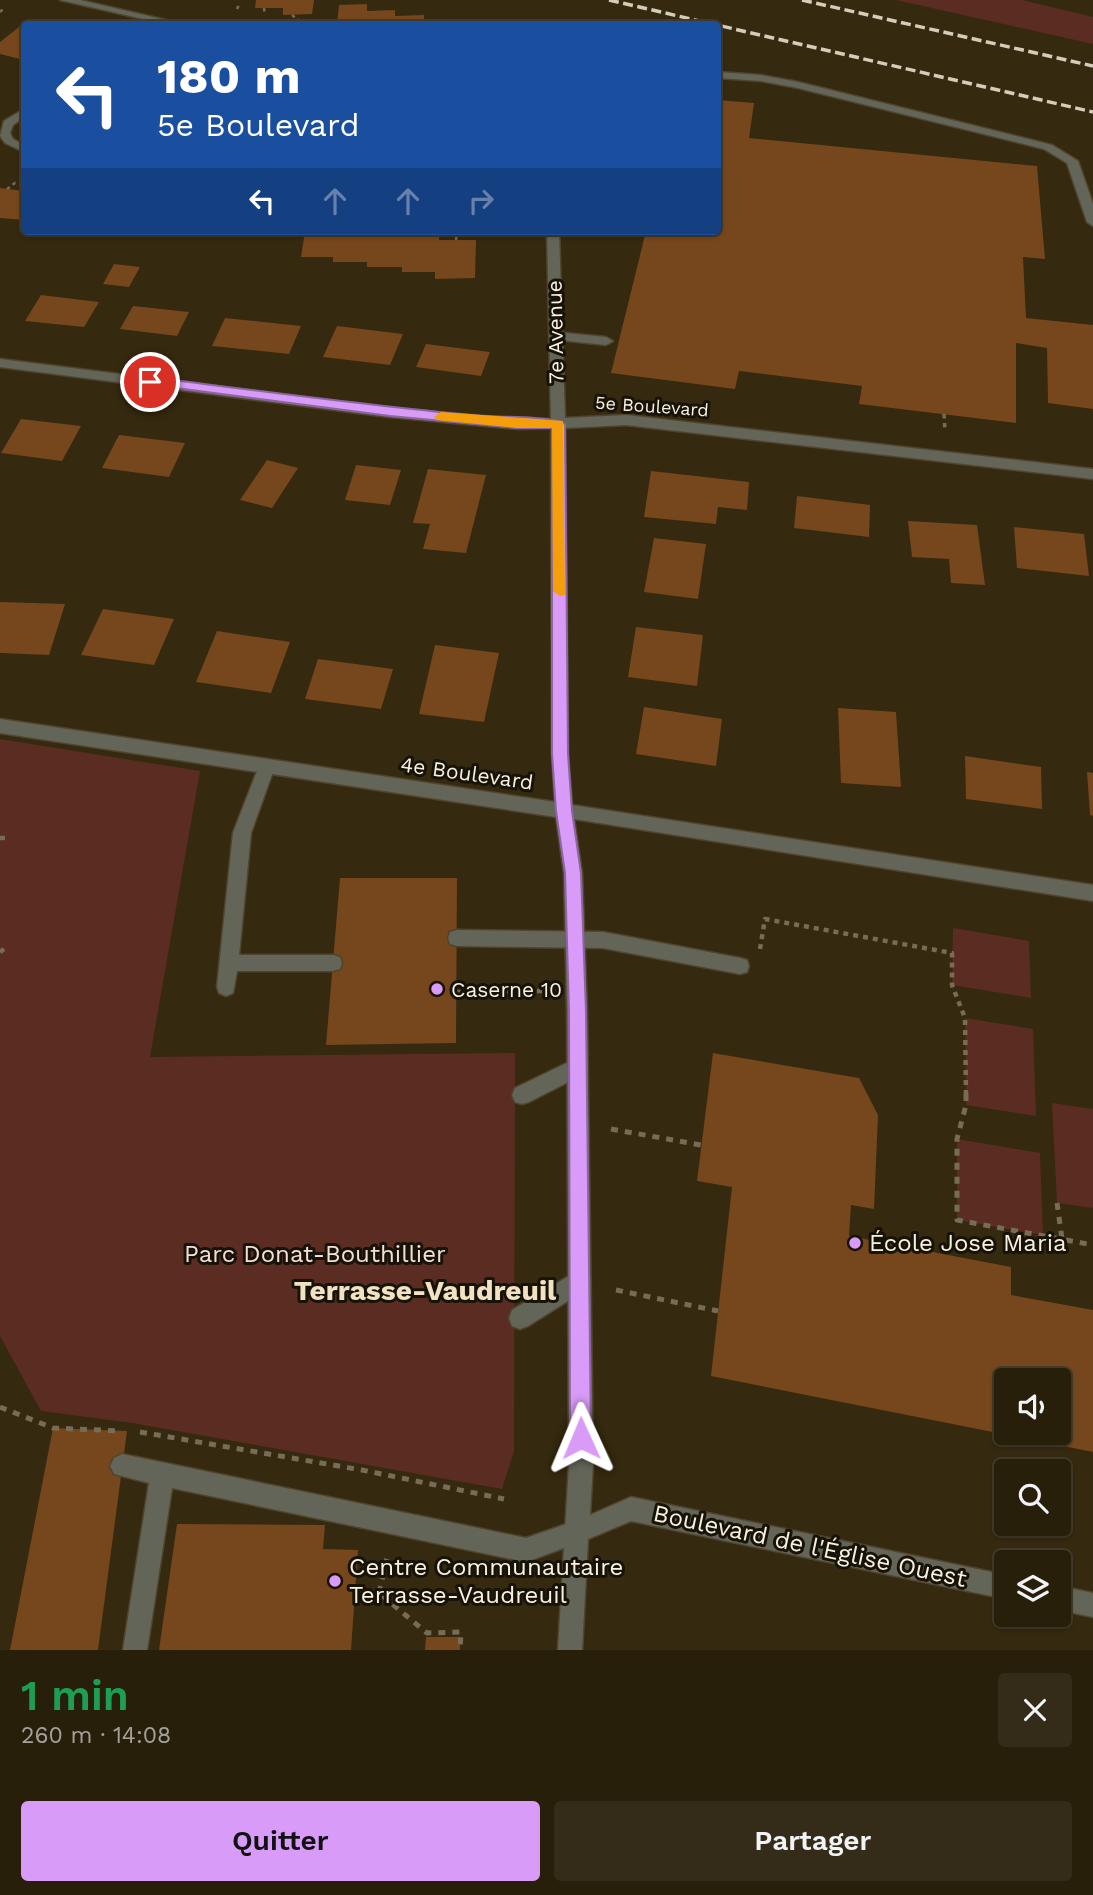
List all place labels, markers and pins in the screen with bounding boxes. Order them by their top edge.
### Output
pin [120,352,180,412]
place label: Caserne 10 [451,977,562,1002]
marker: Caserne 10 [429,981,445,997]
place label: École Jose Maria [869,1229,1067,1257]
marker: École Jose Maria [847,1235,863,1251]
place label: Centre Communautaire Terrasse-Vaudreuil [349,1553,623,1609]
marker: Centre Communautaire Terrasse-Vaudreuil [327,1573,343,1589]

